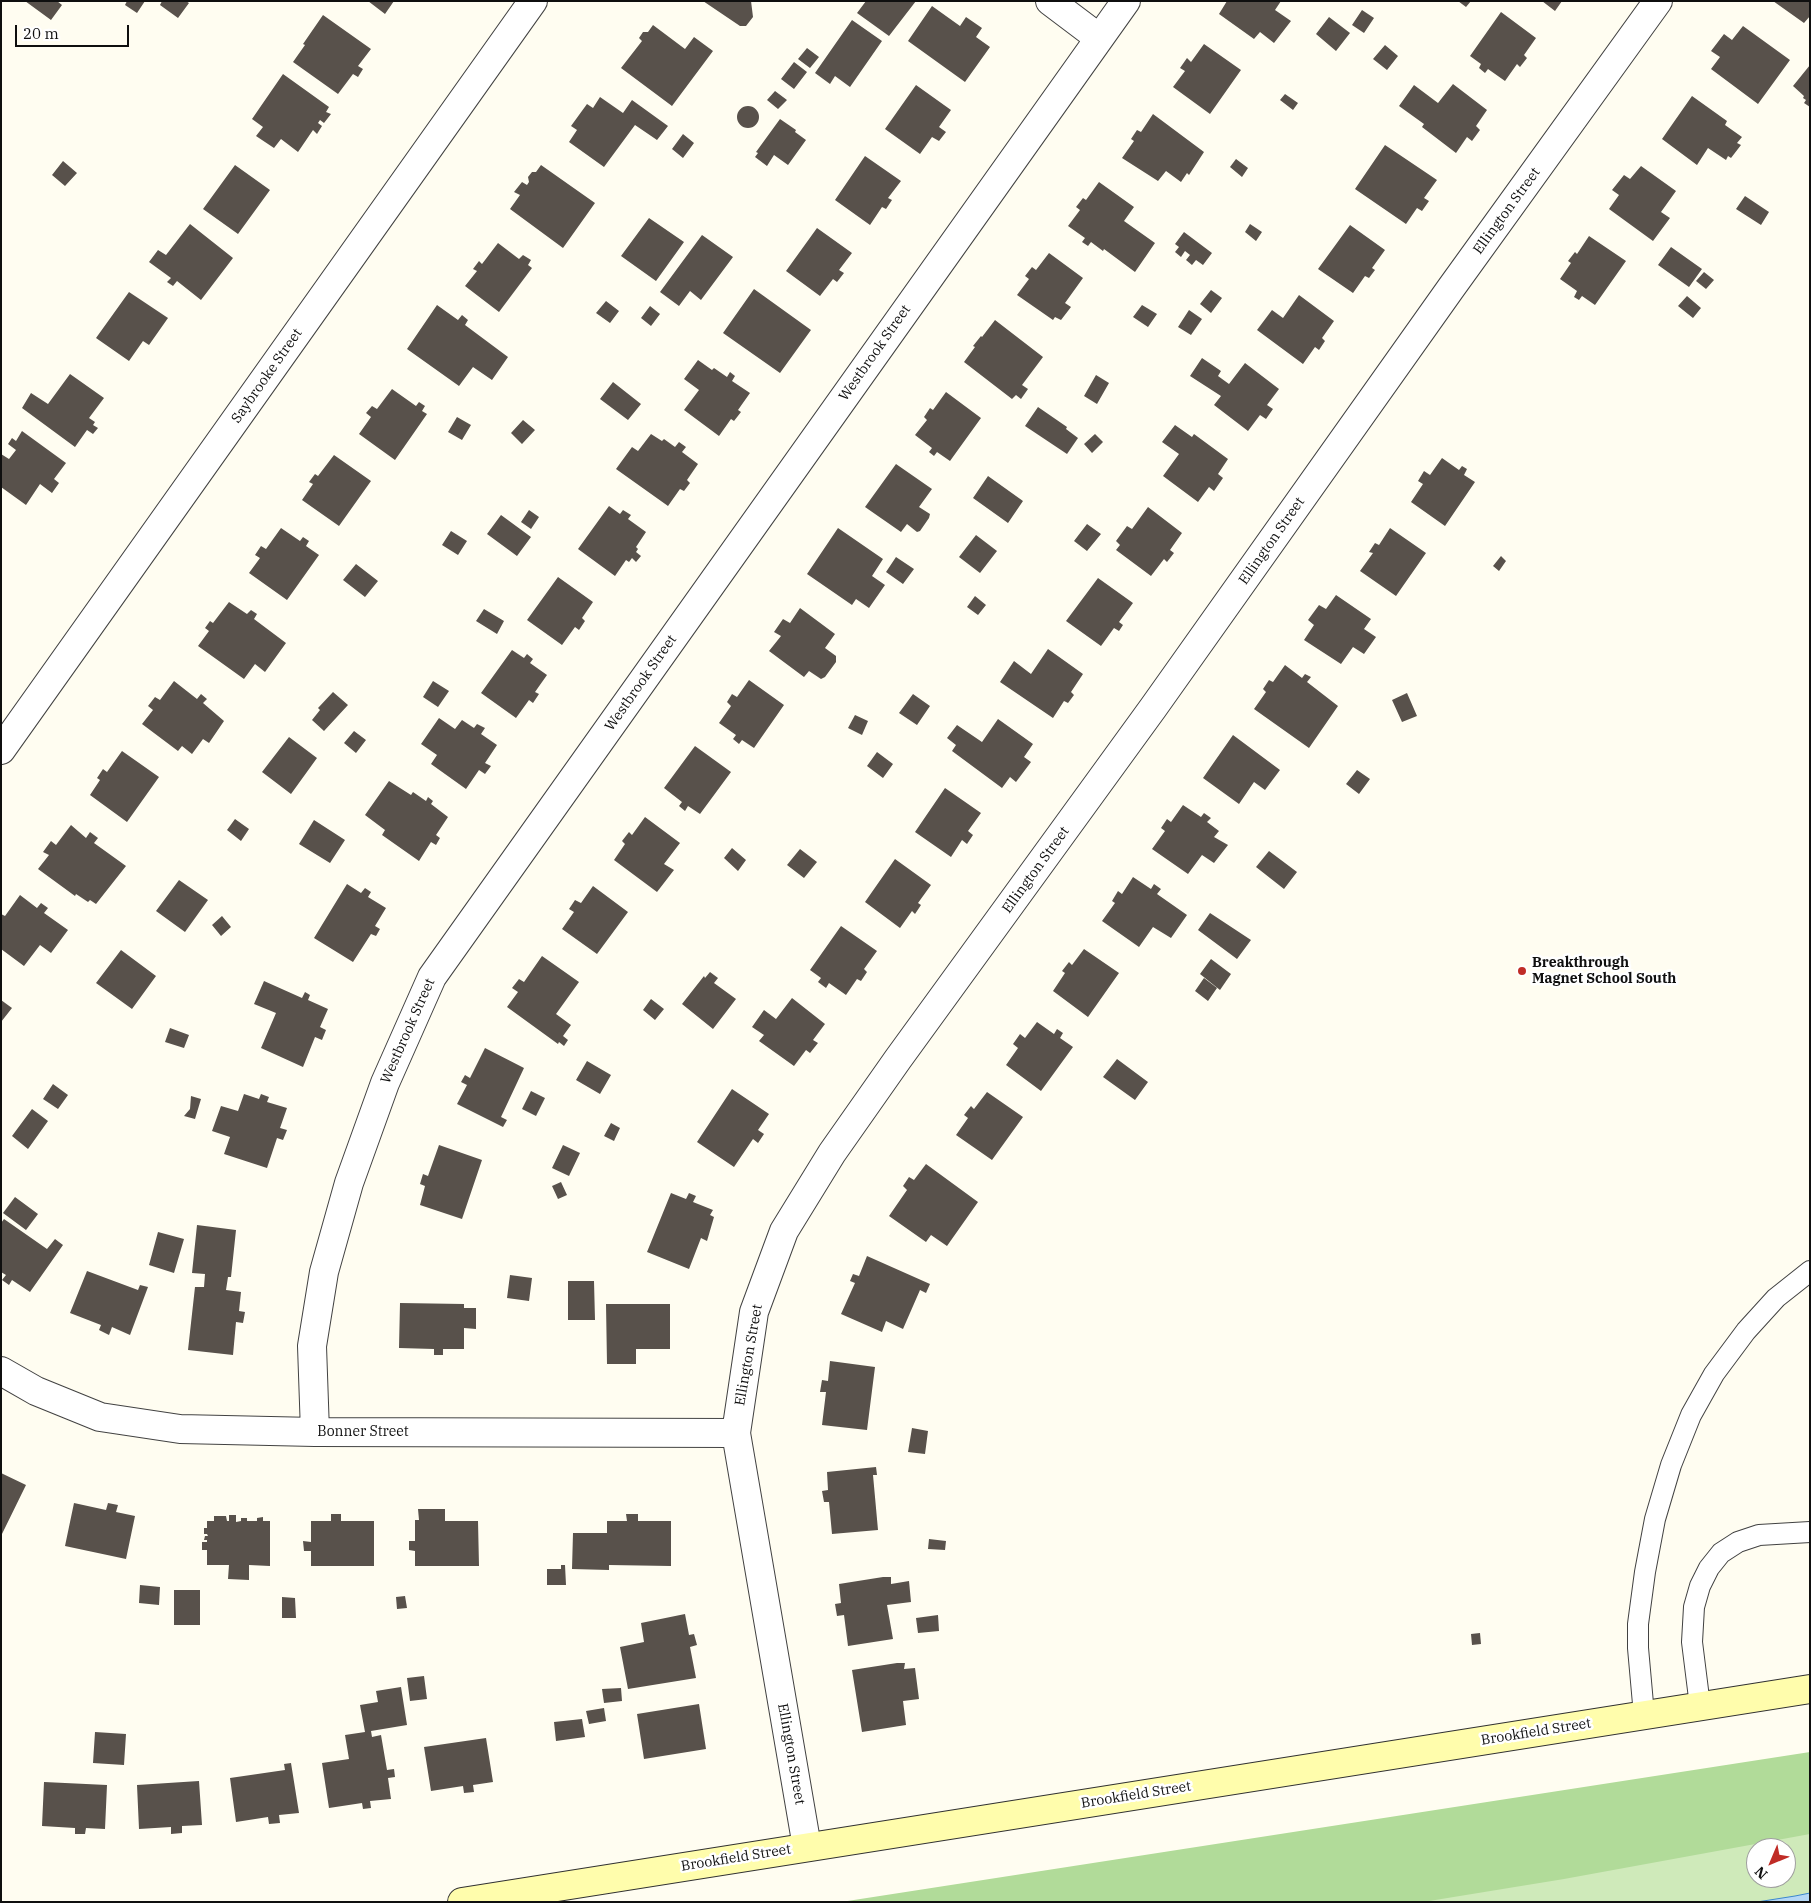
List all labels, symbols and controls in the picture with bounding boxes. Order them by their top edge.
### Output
scale bar [18,15,131,47]
text: 20 m [23,24,59,43]
street label: Ellington Street [1470,165,1544,257]
street label: Westbrook Street [836,302,914,404]
street label: Saybrooke Street [228,325,306,427]
street label: Ellington Street [1236,494,1308,588]
street label: Westbrook Street [602,632,680,734]
street label: Ellington Street [999,824,1073,916]
place label: Breakthrough Magnet School South [1532,955,1676,988]
marker: Breakthrough Magnet School South [1516,965,1528,977]
street label: Westbrook Street [377,976,439,1086]
street label: Ellington Street [732,1303,766,1407]
street label: Bonner Street [317,1424,409,1440]
street label: Ellington Street [774,1702,808,1806]
street label: Brookfield Street [1480,1715,1592,1749]
street label: Brookfield Street [1080,1778,1192,1812]
north arrow [1746,1838,1796,1888]
street label: Brookfield Street [680,1841,792,1875]
text: N [1751,1863,1771,1883]

